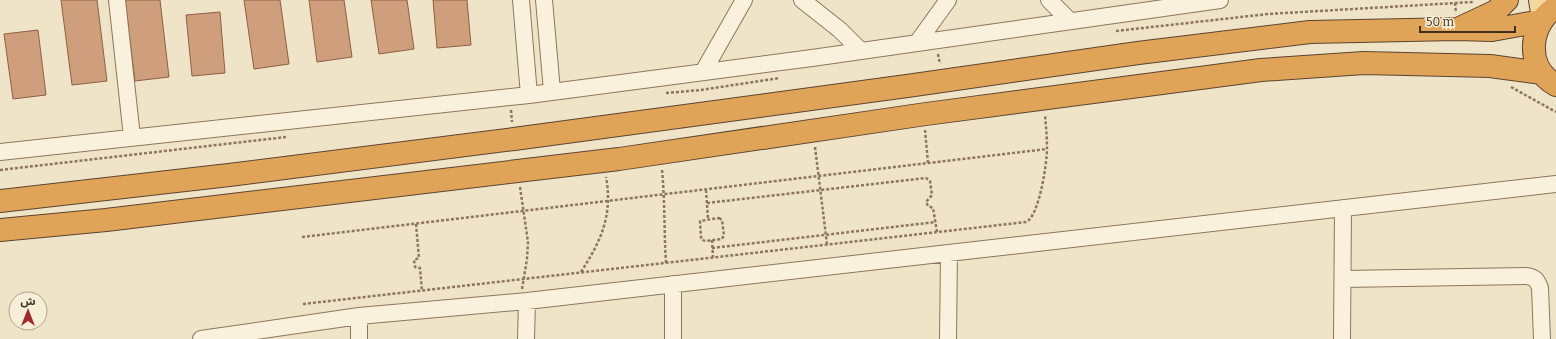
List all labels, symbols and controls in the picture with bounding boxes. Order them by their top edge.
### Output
scale bar [1420,8,1515,34]
text: 50 m [1426,15,1455,29]
north arrow [8,291,48,331]
text: ش [20,295,36,308]

